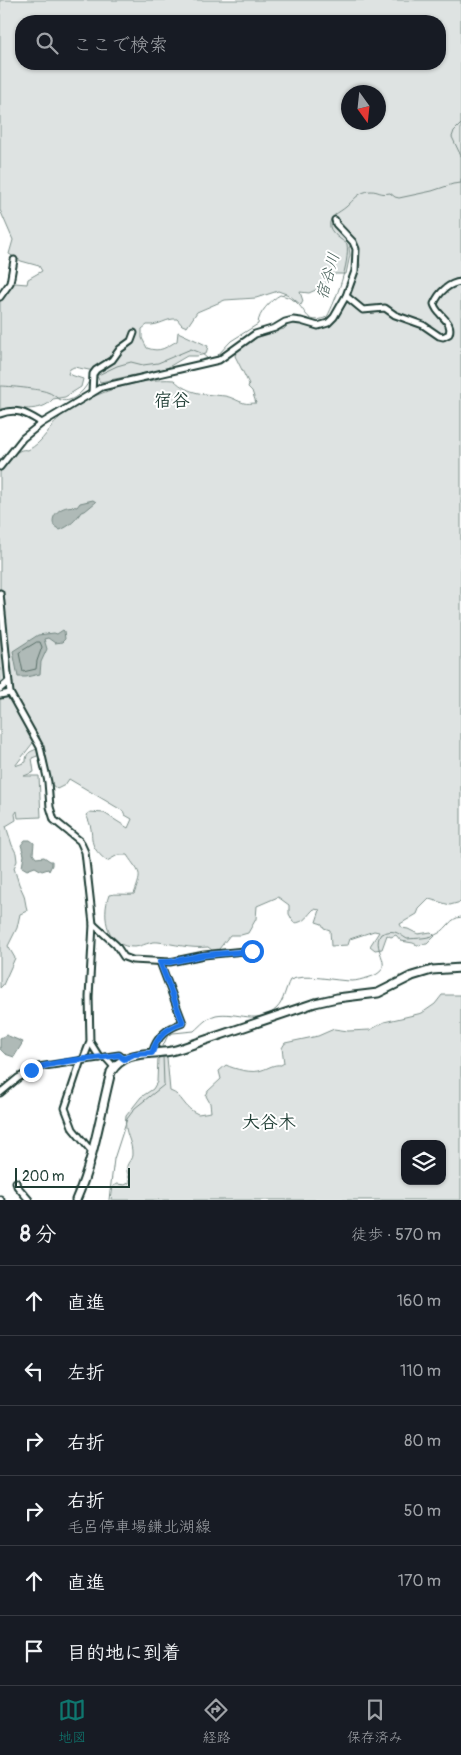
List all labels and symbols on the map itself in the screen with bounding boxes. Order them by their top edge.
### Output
north arrow [341,85,386,130]
water label: 宿谷川 [312,250,344,302]
district label: 宿谷 [154,389,190,412]
route start [241,940,264,963]
route end [20,1059,43,1082]
district label: 大谷木 [242,1111,296,1134]
scale bar [15,1165,130,1188]

